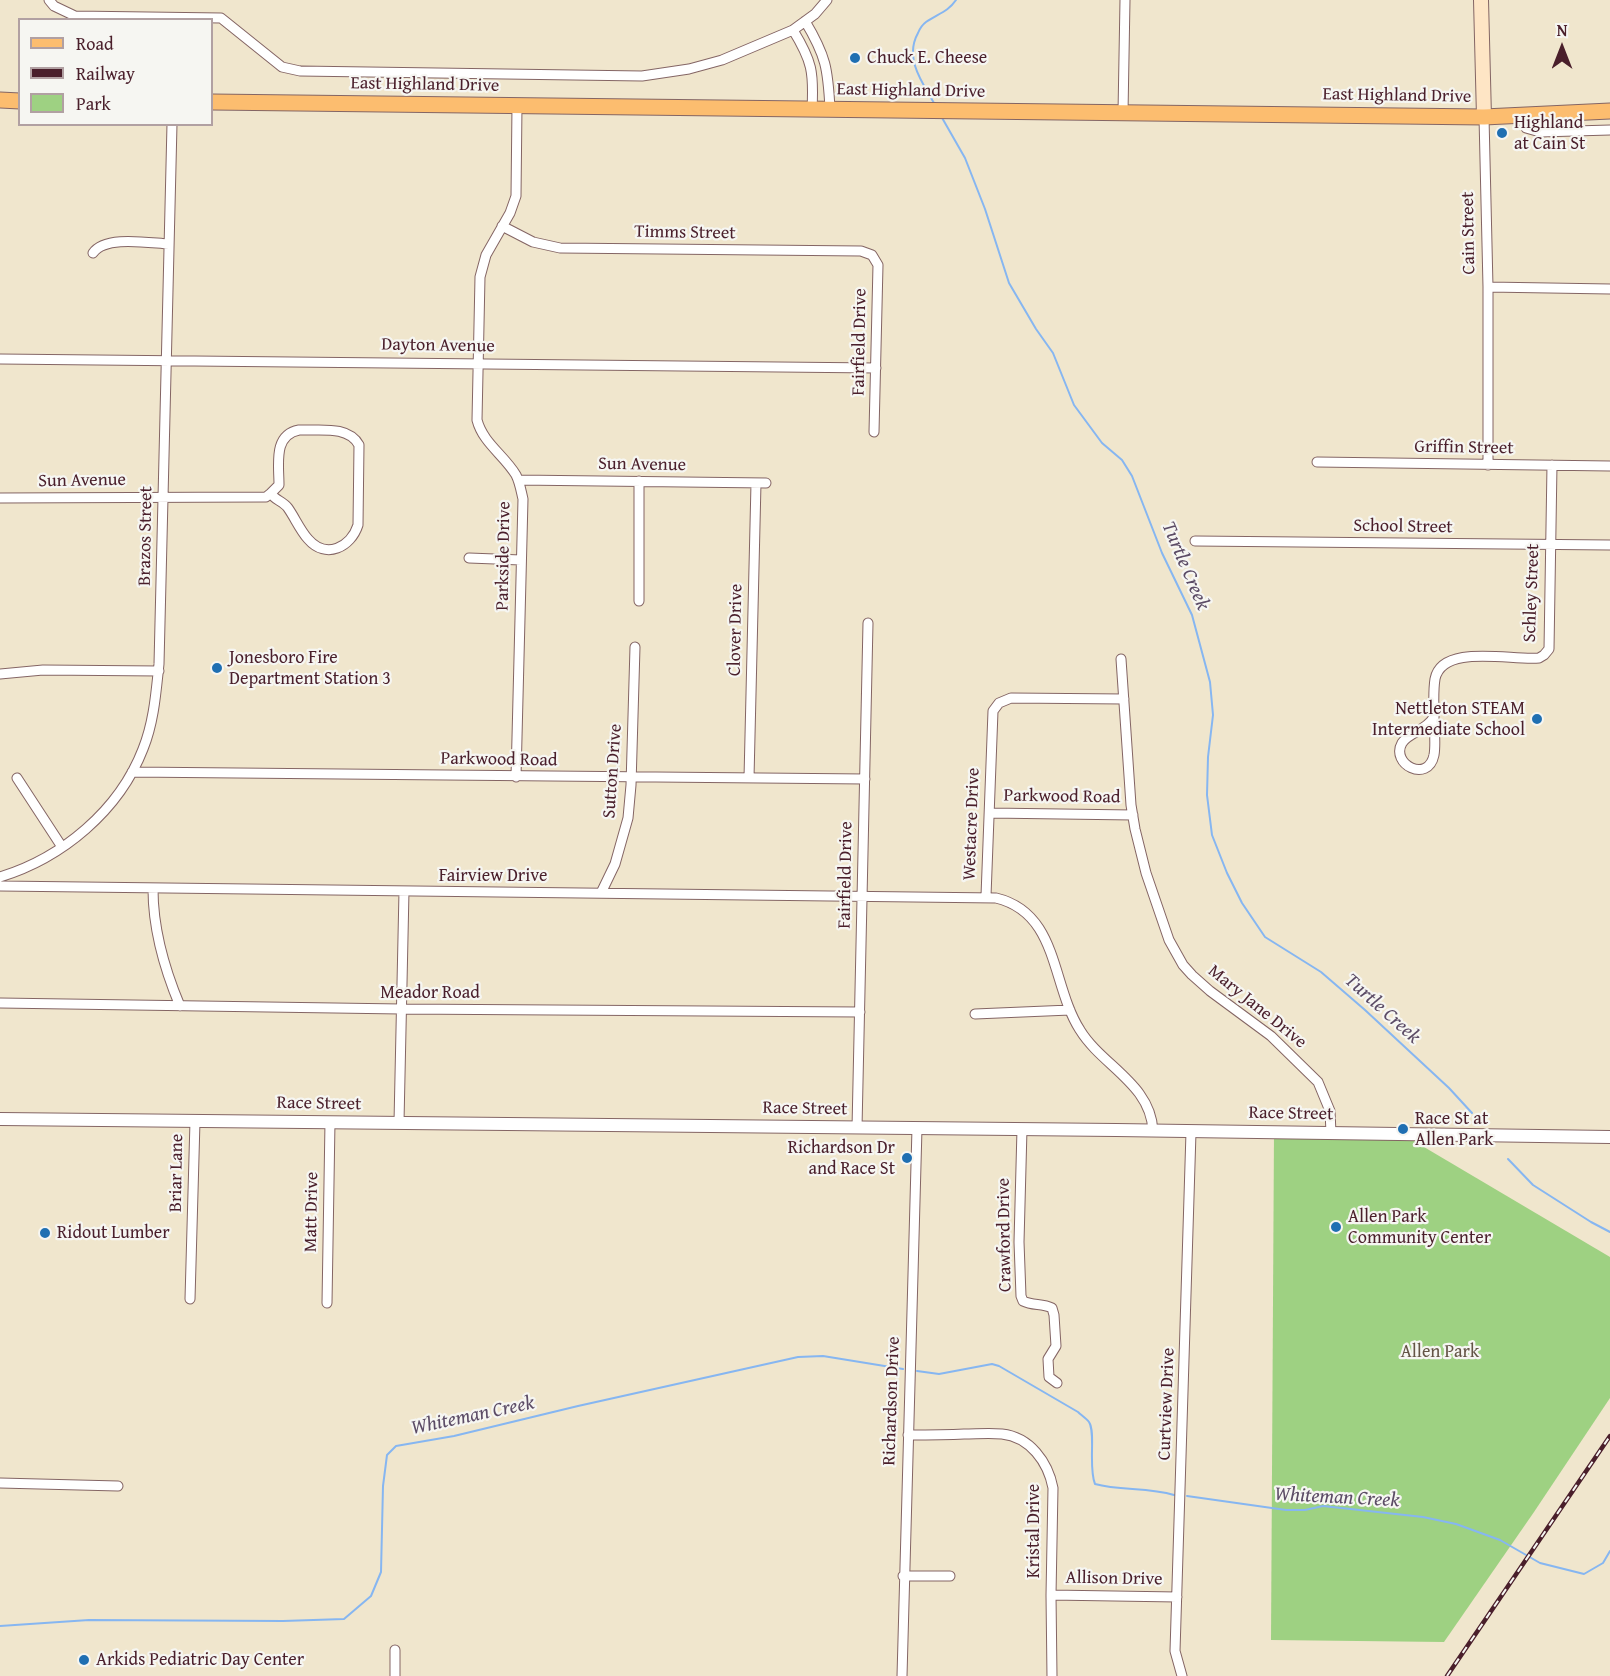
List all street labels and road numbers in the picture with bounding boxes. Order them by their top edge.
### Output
street label: East Highland Drive [350,73,500,97]
street label: East Highland Drive [836,79,986,103]
street label: East Highland Drive [1322,84,1472,108]
street label: Cain Street [1457,191,1481,275]
street label: Timms Street [634,221,736,245]
street label: Fairfield Drive [848,288,872,396]
street label: Dayton Avenue [381,334,495,358]
street label: Griffin Street [1414,436,1514,460]
street label: Sun Avenue [598,453,686,477]
street label: Sun Avenue [38,469,126,493]
street label: Brazos Street [134,486,158,586]
street label: Parkside Drive [492,501,516,611]
street label: School Street [1353,515,1453,539]
street label: Schley Street [1519,543,1545,643]
street label: Clover Drive [724,584,748,676]
street label: Sutton Drive [599,723,627,819]
street label: Parkwood Road [440,748,558,772]
street label: Westacre Drive [959,767,985,881]
street label: Parkwood Road [1003,785,1121,809]
street label: Fairfield Drive [834,821,858,929]
street label: Fairview Drive [439,865,547,887]
street label: Mary Jane Drive [1203,961,1311,1053]
street label: Meador Road [380,982,480,1004]
street label: Race Street [276,1092,362,1116]
street label: Race Street [762,1097,848,1121]
street label: Race Street [1248,1102,1334,1126]
street label: Briar Lane [166,1134,188,1212]
street label: Matt Drive [301,1172,323,1252]
street label: Crawford Drive [993,1178,1017,1292]
street label: Richardson Drive [879,1336,905,1466]
street label: Curtview Drive [1154,1347,1180,1461]
street label: Kristal Drive [1023,1484,1045,1578]
street label: Allison Drive [1065,1567,1163,1591]

